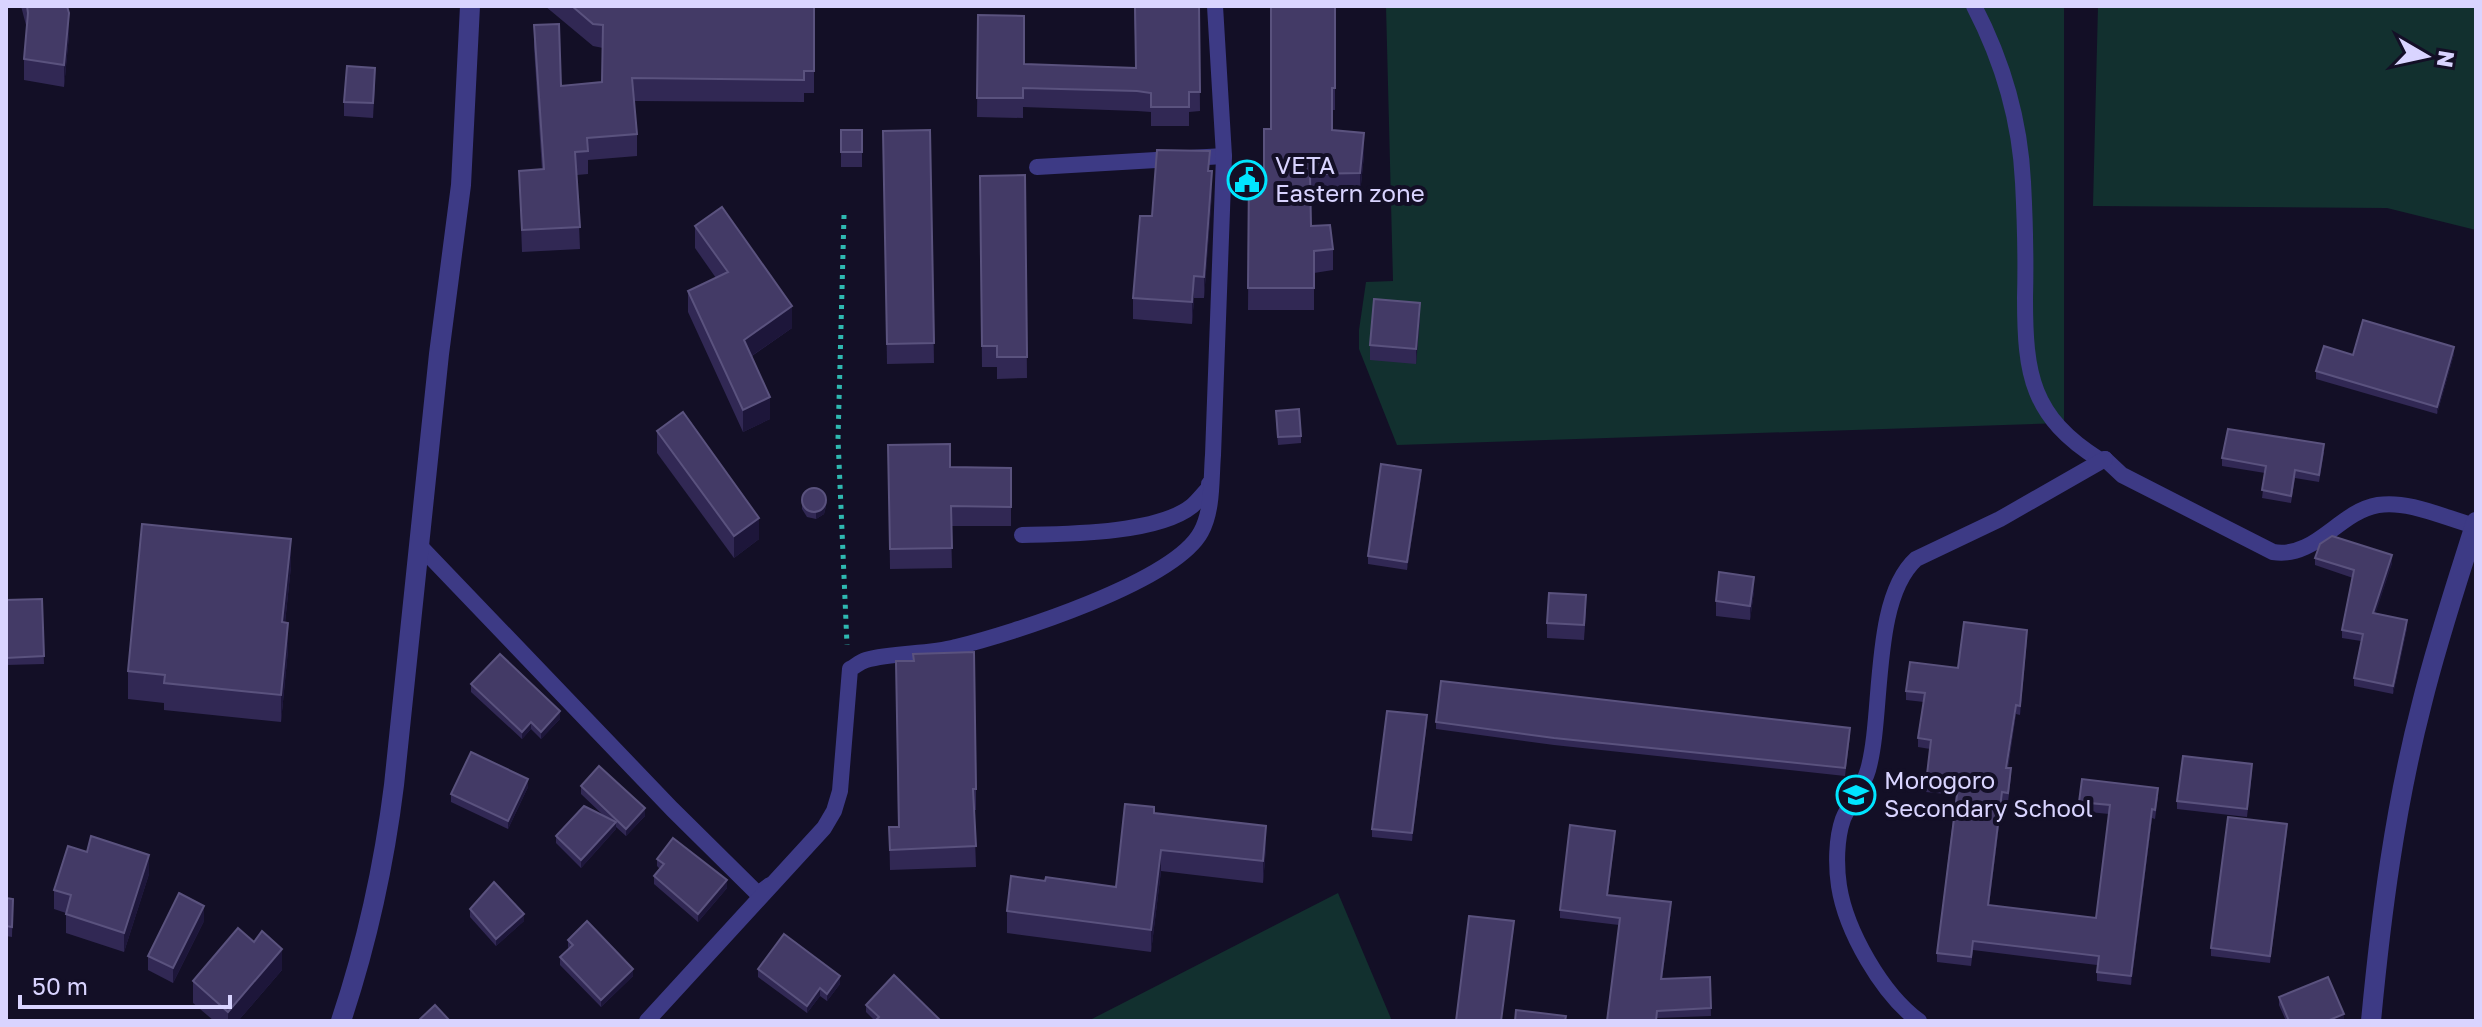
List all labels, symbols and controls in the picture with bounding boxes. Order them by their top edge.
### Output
north arrow [2386,16,2466,96]
text: N [2432,49,2461,70]
place label: VETA Eastern zone [1275,150,1425,207]
public building icon: VETA Eastern zone [1226,159,1268,201]
place label: Morogoro Secondary School [1884,765,2093,822]
school or university icon: Morogoro Secondary School [1835,774,1877,816]
scale bar [20,959,230,1009]
text: 50 m [32,971,88,1000]

